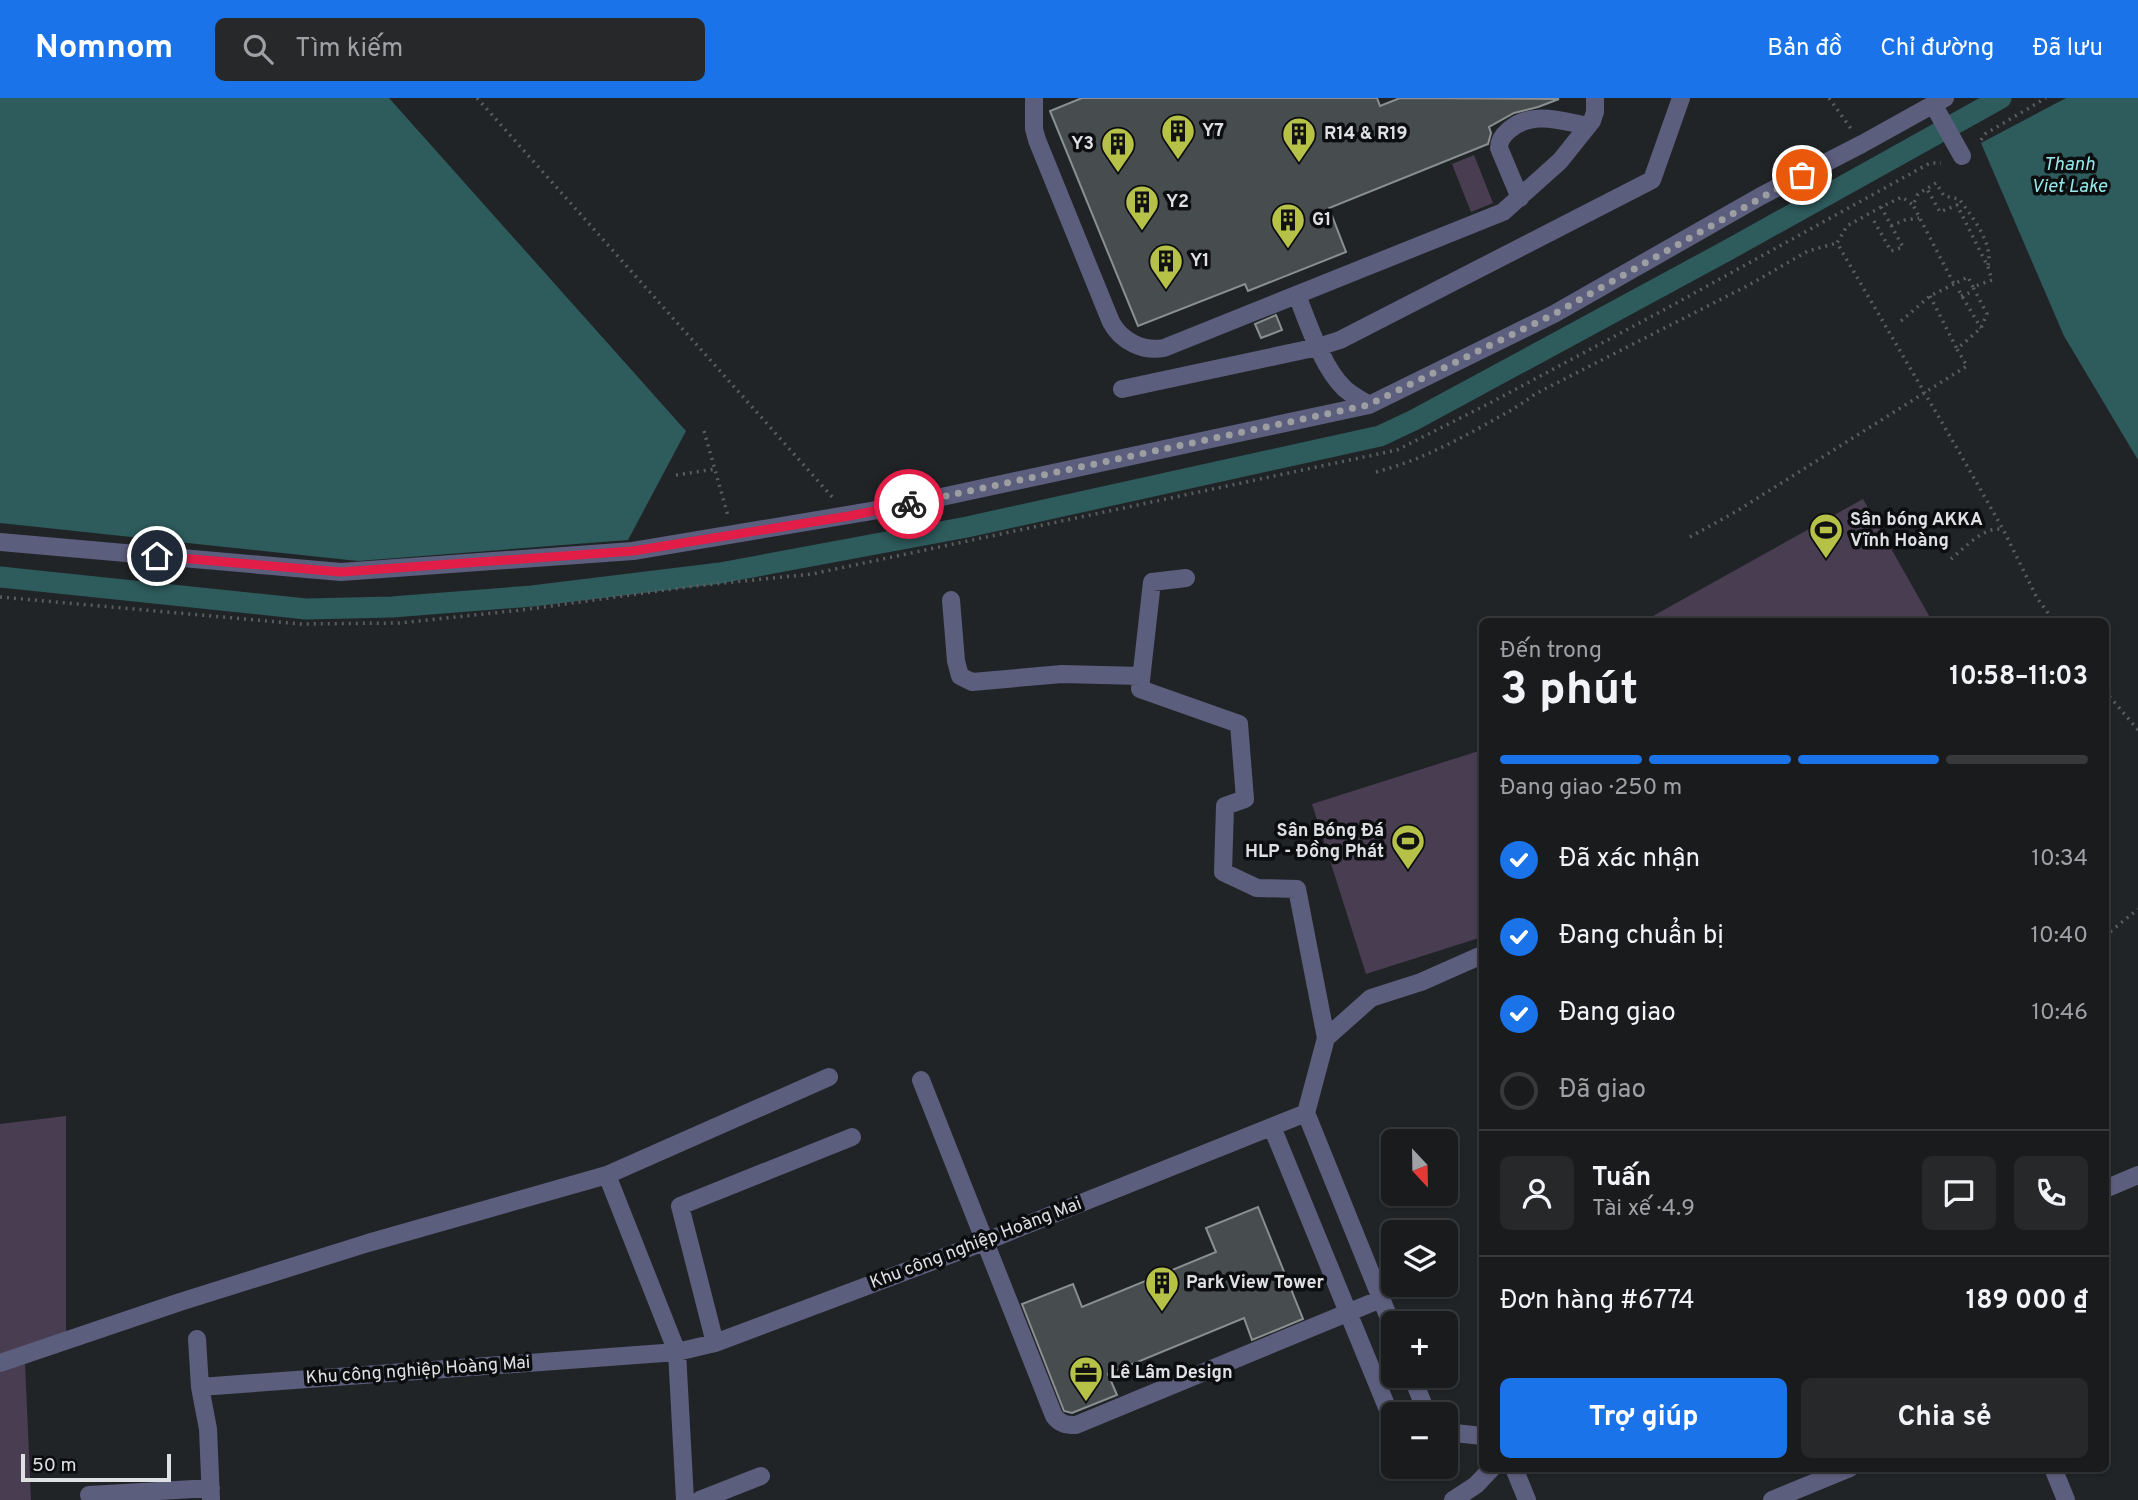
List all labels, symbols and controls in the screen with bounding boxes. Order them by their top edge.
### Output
search box [215,18,705,81]
text: Nomnom [35,28,173,70]
icon: search [239,30,277,68]
text: Tìm kiếm [295,33,403,66]
text: Bản đồ [1767,34,1842,64]
text: Chỉ đường [1880,34,1994,64]
text: Đã lưu [2032,34,2103,64]
building icon: Y7 [1159,112,1197,161]
building icon: R14 & R19 [1280,115,1318,164]
place label: Y7 [1202,120,1224,143]
place label: R14 & R19 [1324,123,1408,146]
building icon: Y3 [1099,125,1137,174]
place label: Y3 [1071,133,1094,156]
pin [1772,145,1832,205]
water label: Thanh Viet Lake [2031,153,2107,199]
icon: bag [1783,156,1821,194]
building icon: Y2 [1123,183,1161,232]
place label: Y2 [1166,191,1189,214]
building icon: G1 [1269,201,1307,250]
place label: G1 [1312,209,1331,232]
building icon: Y1 [1147,242,1185,291]
place label: Y1 [1190,250,1210,273]
courier [874,469,944,539]
icon: bike [890,485,928,523]
place label: Sân bóng AKKA Vĩnh Hoàng [1850,509,1983,553]
sports icon: Sân bóng AKKA Vĩnh Hoàng [1807,511,1845,560]
pin [127,526,187,586]
icon: home [138,537,176,575]
text: Đến trong [1500,637,1602,666]
text: 10:58–11:03 [1949,661,2088,694]
text: 3 phút [1500,662,1638,721]
text: Đang giao · 250 m [1500,774,1682,803]
place label: Sân Bóng Đá HLP - Đồng Phát [1245,820,1384,864]
sports icon: Sân Bóng Đá HLP - Đồng Phát [1389,822,1427,871]
icon: check [1500,841,1538,879]
text: Đã xác nhận [1559,843,1700,876]
text: 10:34 [2031,845,2088,874]
icon: check [1500,918,1538,956]
text: Đang chuẩn bị [1559,920,1724,953]
text: 10:40 [2030,922,2088,951]
icon: check [1500,995,1538,1033]
text: Đang giao [1559,997,1676,1030]
text: 10:46 [2031,999,2088,1028]
text: Đã giao [1559,1074,1646,1107]
north arrow [1381,1129,1458,1206]
map controls [1381,1129,1458,1479]
button: person [1500,1156,1574,1230]
button: chat [1922,1156,1996,1230]
button: phone [2014,1156,2088,1230]
text: Tuấn [1592,1162,1651,1195]
street label: Khu công nghiệp Hoàng Mai [867,1193,1085,1295]
text: Tài xế · 4.9 [1592,1195,1695,1224]
button: layers [1381,1220,1458,1297]
building icon: Park View Tower [1143,1264,1181,1313]
place label: Park View Tower [1186,1272,1325,1295]
text: Đơn hàng #6774 [1500,1285,1695,1318]
text: 189 000 ₫ [1966,1285,2088,1318]
button: + [1381,1311,1458,1388]
street label: Khu công nghiệp Hoàng Mai [305,1352,531,1390]
office icon: Lê Lâm Design [1067,1354,1105,1403]
place label: Lê Lâm Design [1110,1362,1233,1385]
button: Trợ giúp [1500,1378,1787,1458]
button: Chia sẻ [1801,1378,2088,1458]
button: − [1381,1402,1458,1479]
scale bar [21,1451,172,1483]
text: 50 m [32,1454,77,1478]

